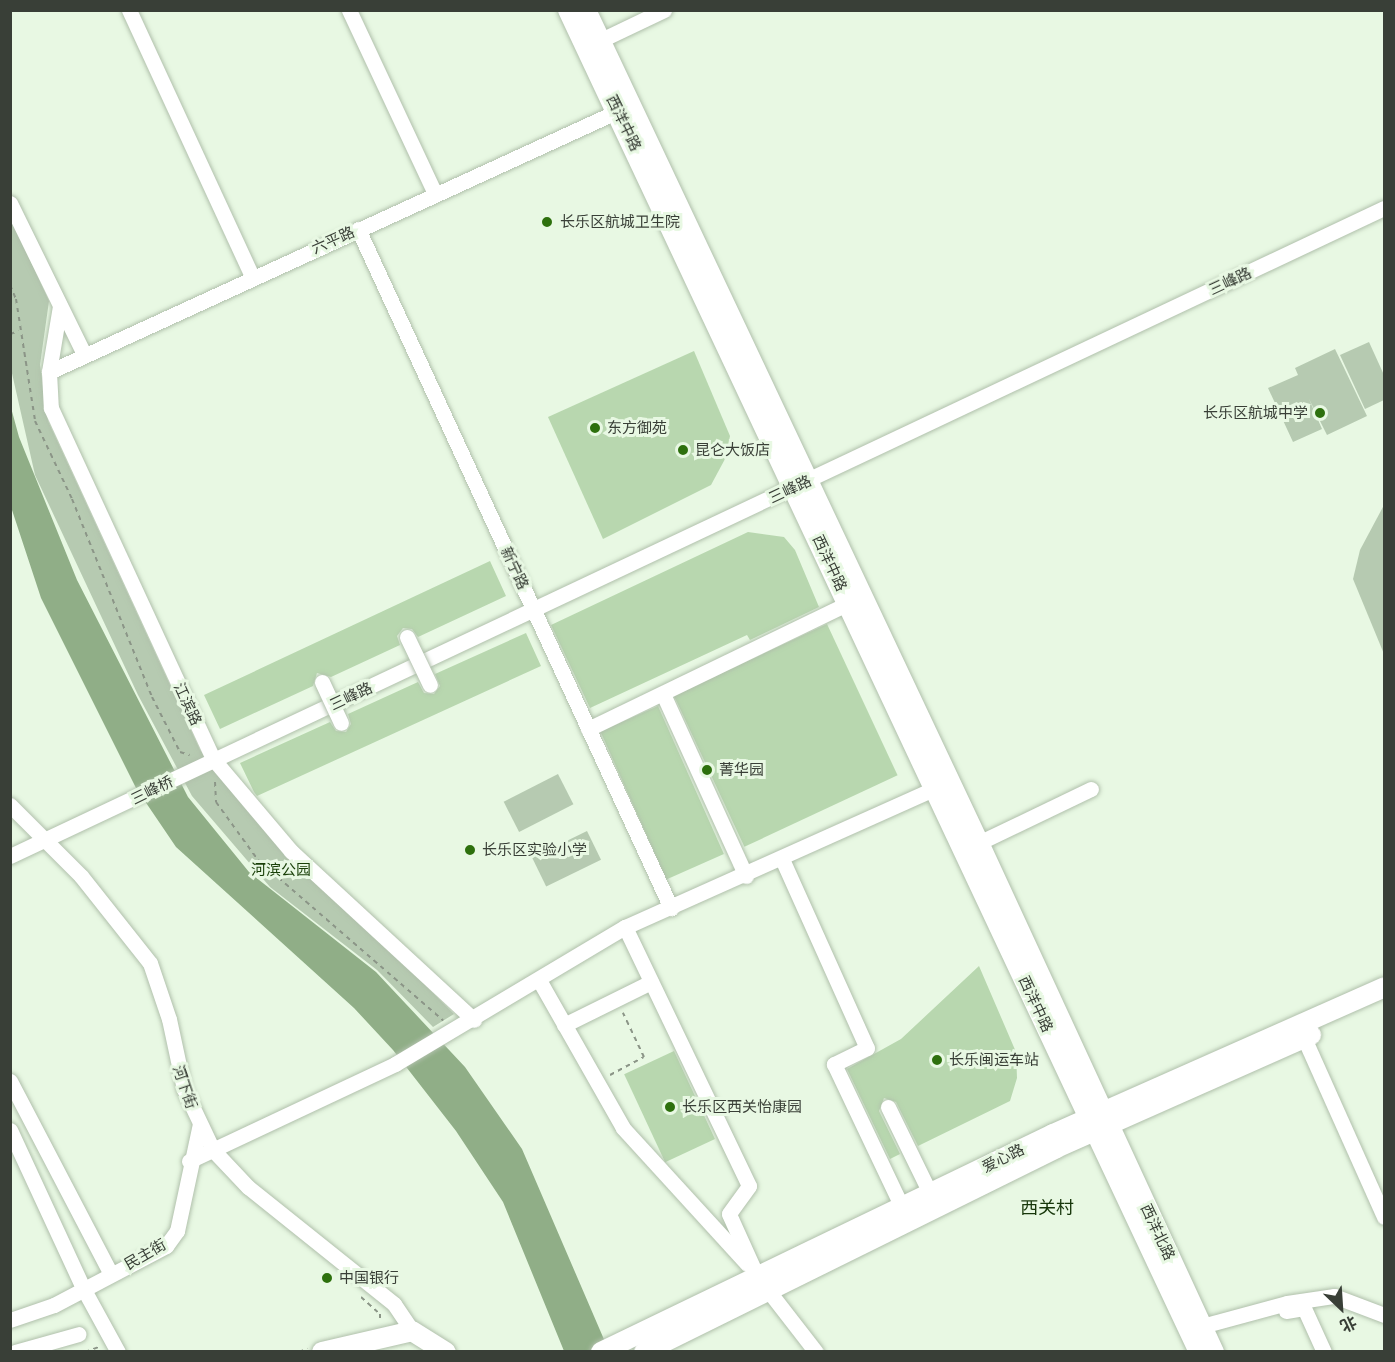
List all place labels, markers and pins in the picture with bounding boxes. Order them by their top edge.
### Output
marker: 长乐区航城卫生院 [538,213,556,231]
place label: 长乐区航城卫生院 [560,213,680,231]
place label: 长乐区航城中学 [1203,404,1308,422]
marker: 长乐区航城中学 [1313,406,1327,420]
place label: 东方御苑 [607,419,667,437]
marker: 东方御苑 [588,421,602,435]
place label: 昆仑大饭店 [695,441,770,459]
marker: 昆仑大饭店 [676,443,690,457]
place label: 菁华园 [719,761,764,779]
marker: 菁华园 [700,763,714,777]
place label: 长乐区实验小学 [482,841,587,859]
marker: 长乐区实验小学 [463,843,477,857]
place label: 长乐闽运车站 [949,1051,1039,1069]
marker: 长乐闽运车站 [930,1053,944,1067]
place label: 长乐区西关怡康园 [682,1098,802,1116]
marker: 长乐区西关怡康园 [663,1100,677,1114]
place label: 中国银行 [339,1269,399,1287]
marker: 中国银行 [320,1271,334,1285]

